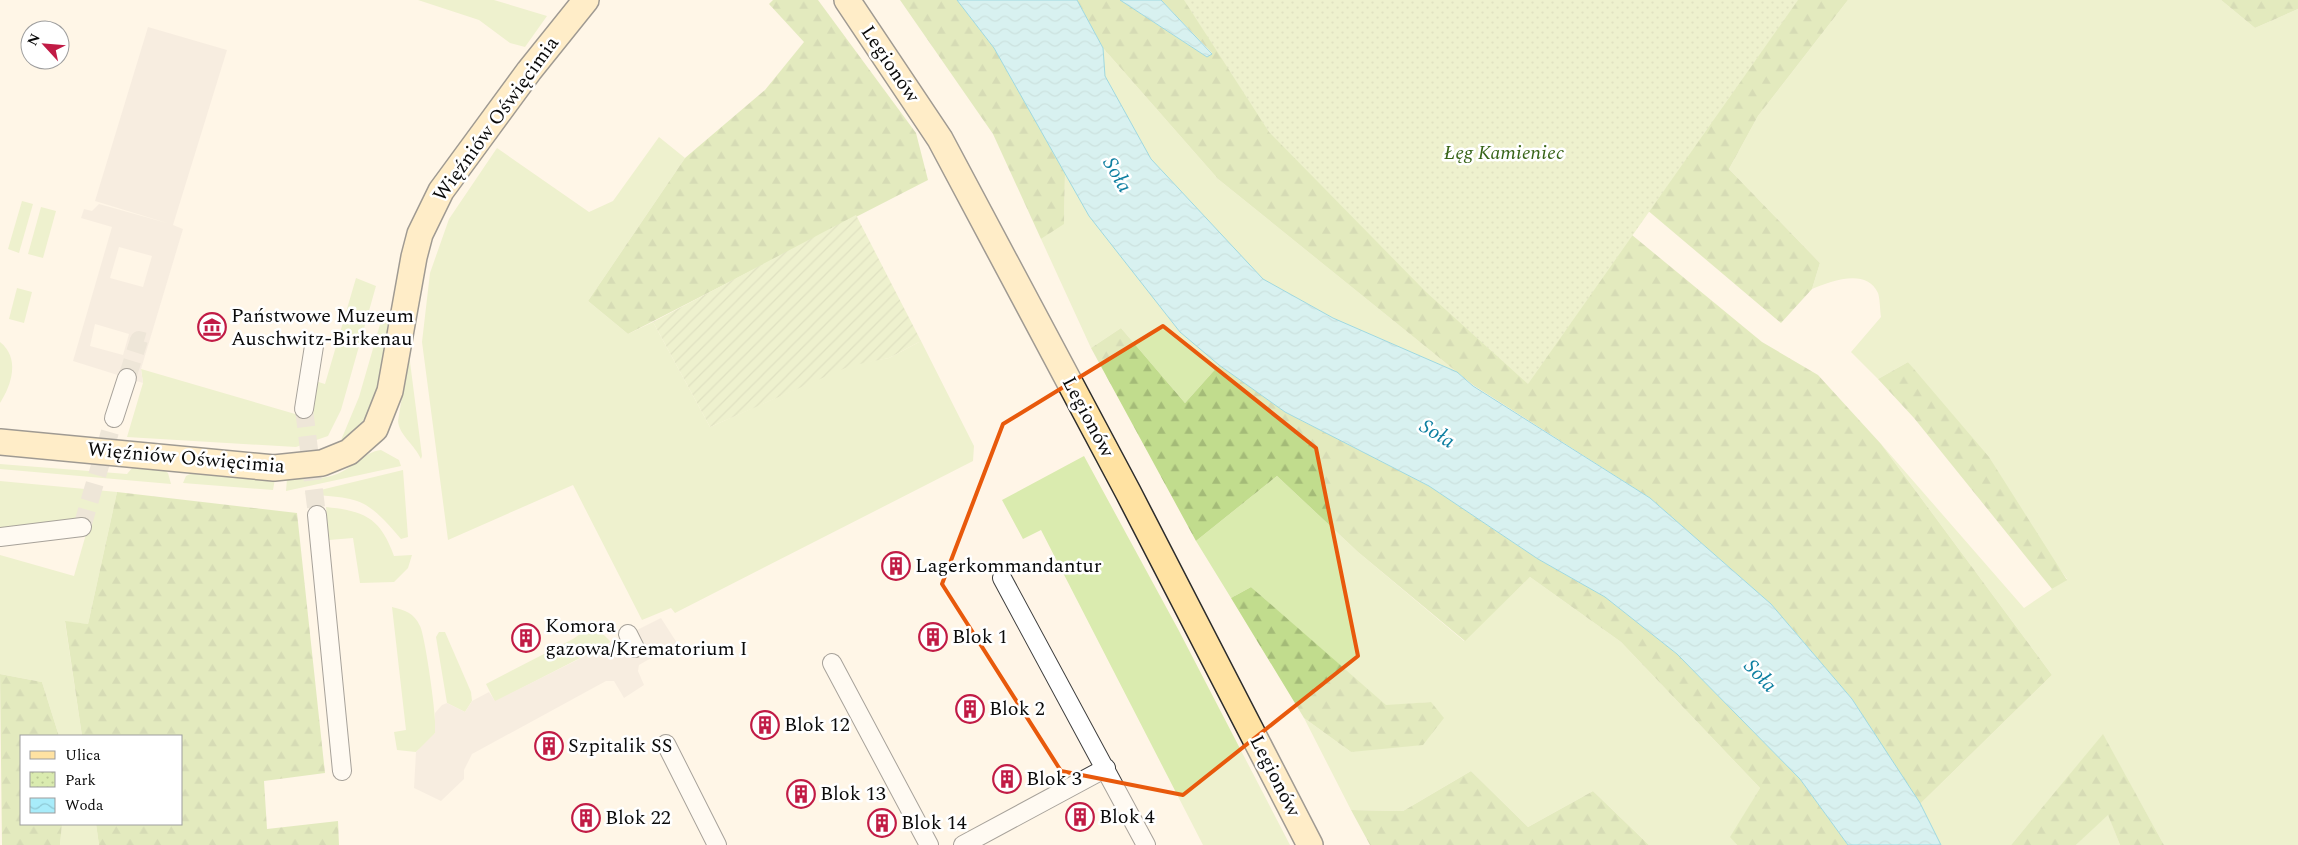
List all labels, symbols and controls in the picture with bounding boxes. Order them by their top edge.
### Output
street label: Legionów [853,19,928,110]
north arrow [20,20,70,70]
text: N [22,30,46,49]
street label: Więźniów Oświęcimia [426,30,567,208]
park label: Łęg Kamieniec [1444,138,1565,168]
water label: Soła [1094,151,1140,199]
place label: Państwowe Muzeum Auschwitz-Birkenau [231,301,414,354]
museum icon: Państwowe Muzeum Auschwitz-Birkenau [197,312,227,342]
street label: Legionów [1054,371,1122,464]
water label: Soła [1413,411,1461,457]
street label: Więźniów Oświęcimia [86,434,286,482]
building icon: Lagerkommandantur [881,551,911,581]
place label: Lagerkommandantur [915,551,1102,581]
place label: Komora gazowa/Krematorium I [545,611,748,664]
building icon: Blok 1 [918,622,948,652]
place label: Blok 1 [952,622,1008,652]
building icon: Komora gazowa/Krematorium I [511,623,541,653]
water label: Soła [1736,652,1785,701]
building icon: Blok 2 [955,694,985,724]
place label: Blok 2 [989,694,1045,724]
building icon: Blok 12 [750,710,780,740]
place label: Blok 12 [784,710,850,740]
street label: Legionów [1242,730,1309,823]
building icon: Szpitalik SS [534,731,564,761]
place label: Szpitalik SS [568,731,672,761]
legend [20,735,182,825]
text: Ulica [65,744,101,767]
building icon: Blok 3 [992,764,1022,794]
place label: Blok 3 [1026,764,1082,794]
text: Park [65,769,96,792]
building icon: Blok 13 [786,779,816,809]
place label: Blok 13 [820,779,886,809]
text: Woda [65,794,104,817]
building icon: Blok 4 [1065,802,1095,832]
place label: Blok 4 [1099,802,1155,832]
building icon: Blok 22 [571,803,601,833]
place label: Blok 22 [605,803,671,833]
building icon: Blok 14 [867,808,897,838]
place label: Blok 14 [901,808,967,838]

